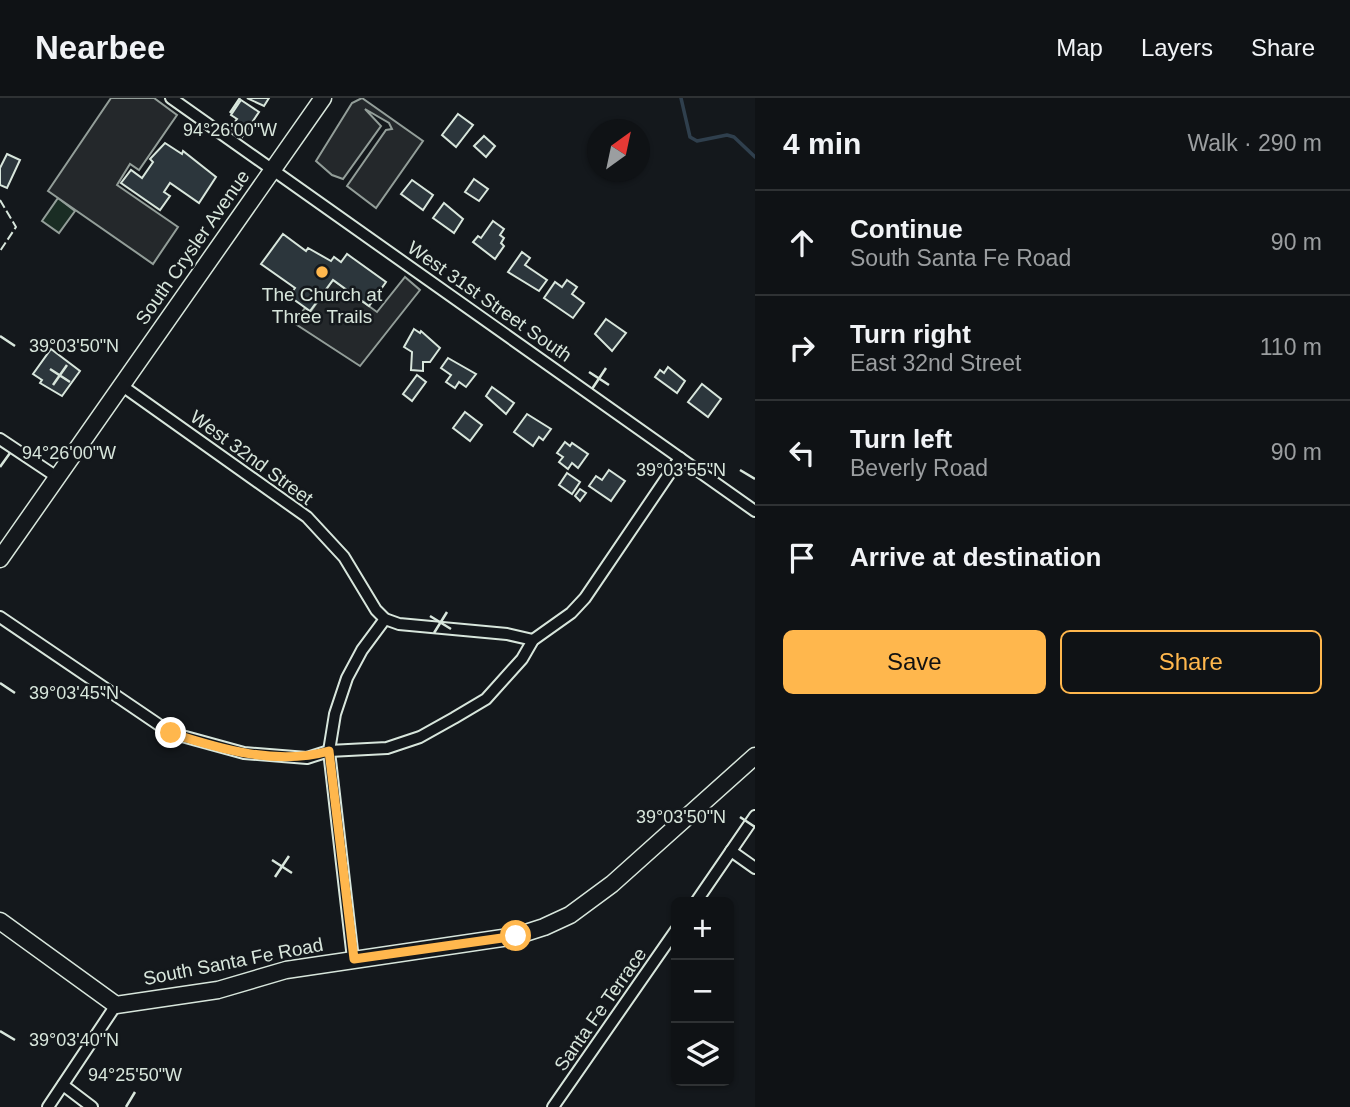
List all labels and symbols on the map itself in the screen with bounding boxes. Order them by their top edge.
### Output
north arrow [587,119,650,182]
text: 94°26'00"W [183,120,277,140]
street label: South Crysler Avenue [131,166,254,328]
street label: West 31st Street South [404,237,576,366]
marker: The Church at Three Trails [314,264,330,280]
place label: The Church at Three Trails [262,284,383,327]
text: 39°03'50"N [29,336,119,356]
street label: West 32nd Street [186,406,318,509]
text: 94°26'00"W [22,443,116,463]
text: 39°03'55"N [636,460,726,480]
text: 39°03'45"N [29,683,119,703]
route end [155,717,186,748]
text: 39°03'50"N [636,807,726,827]
route start [500,920,531,951]
street label: South Santa Fe Road [141,934,325,989]
street label: Santa Fe Terrace [550,944,651,1075]
text: 39°03'40"N [29,1030,119,1050]
text: 94°25'50"W [88,1065,182,1085]

